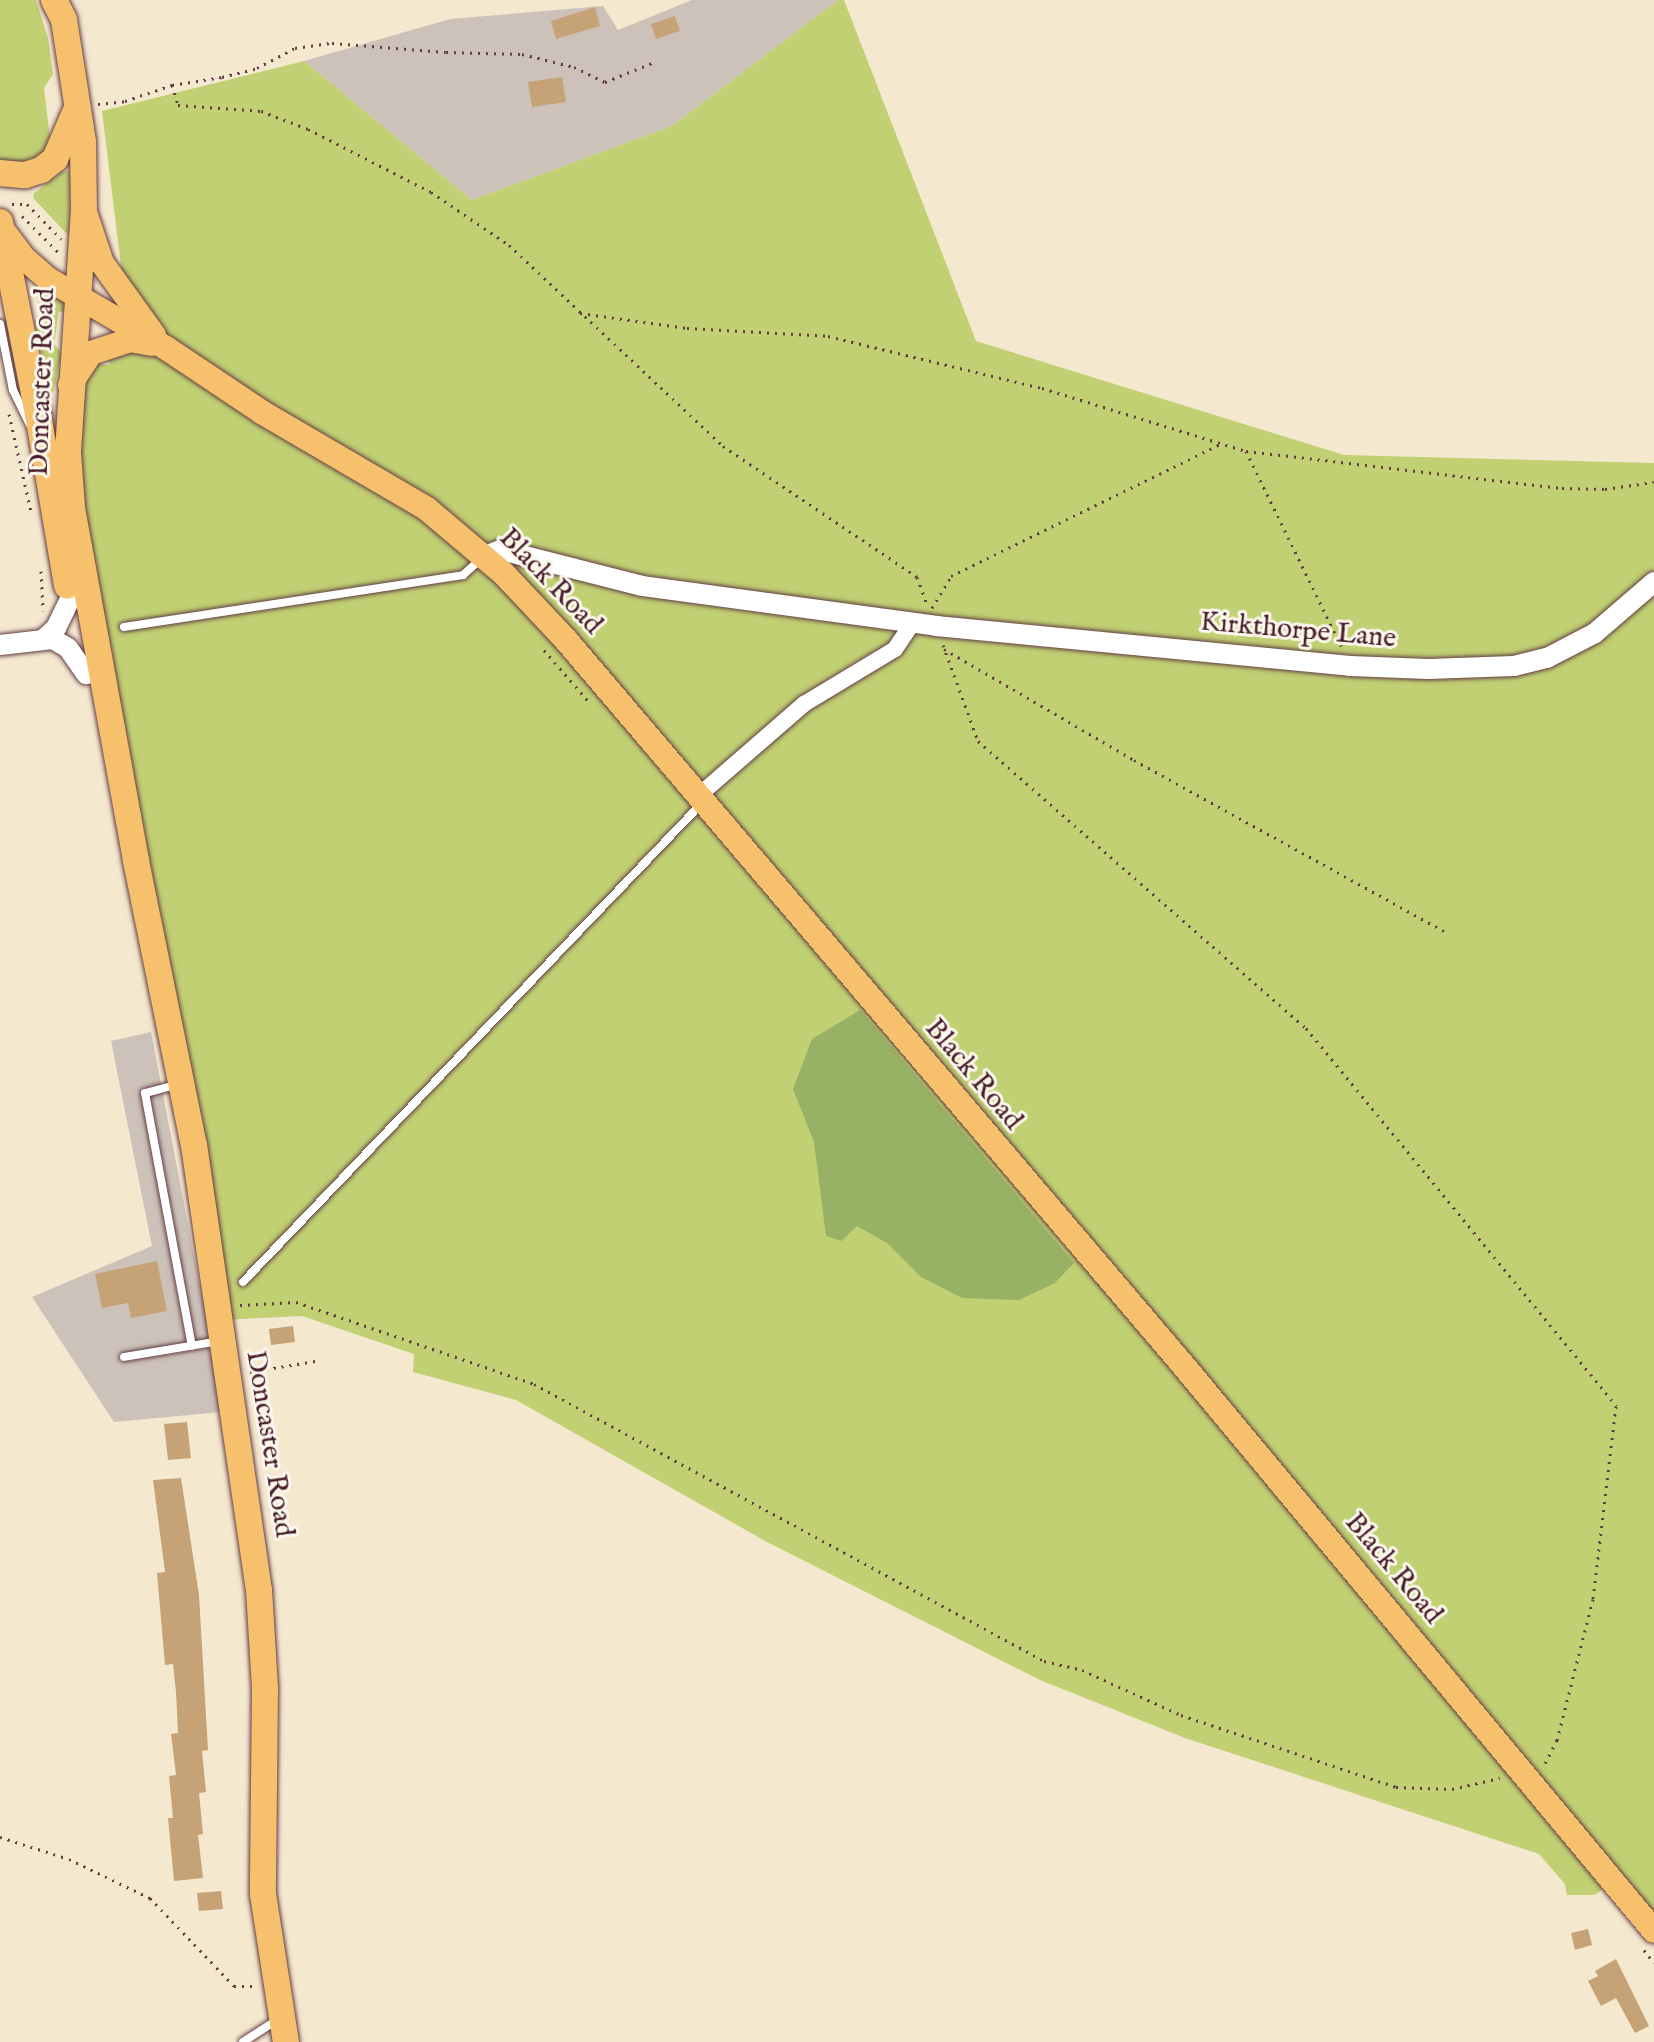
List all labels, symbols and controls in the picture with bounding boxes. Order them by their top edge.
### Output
street label: Doncaster Road [23,287,63,477]
street label: Black Road [491,522,609,642]
street label: Kirkthorpe Lane [1199,606,1397,656]
street label: Black Road [917,1013,1029,1137]
street label: Doncaster Road [238,1348,300,1540]
street label: Black Road [1337,1507,1449,1631]

